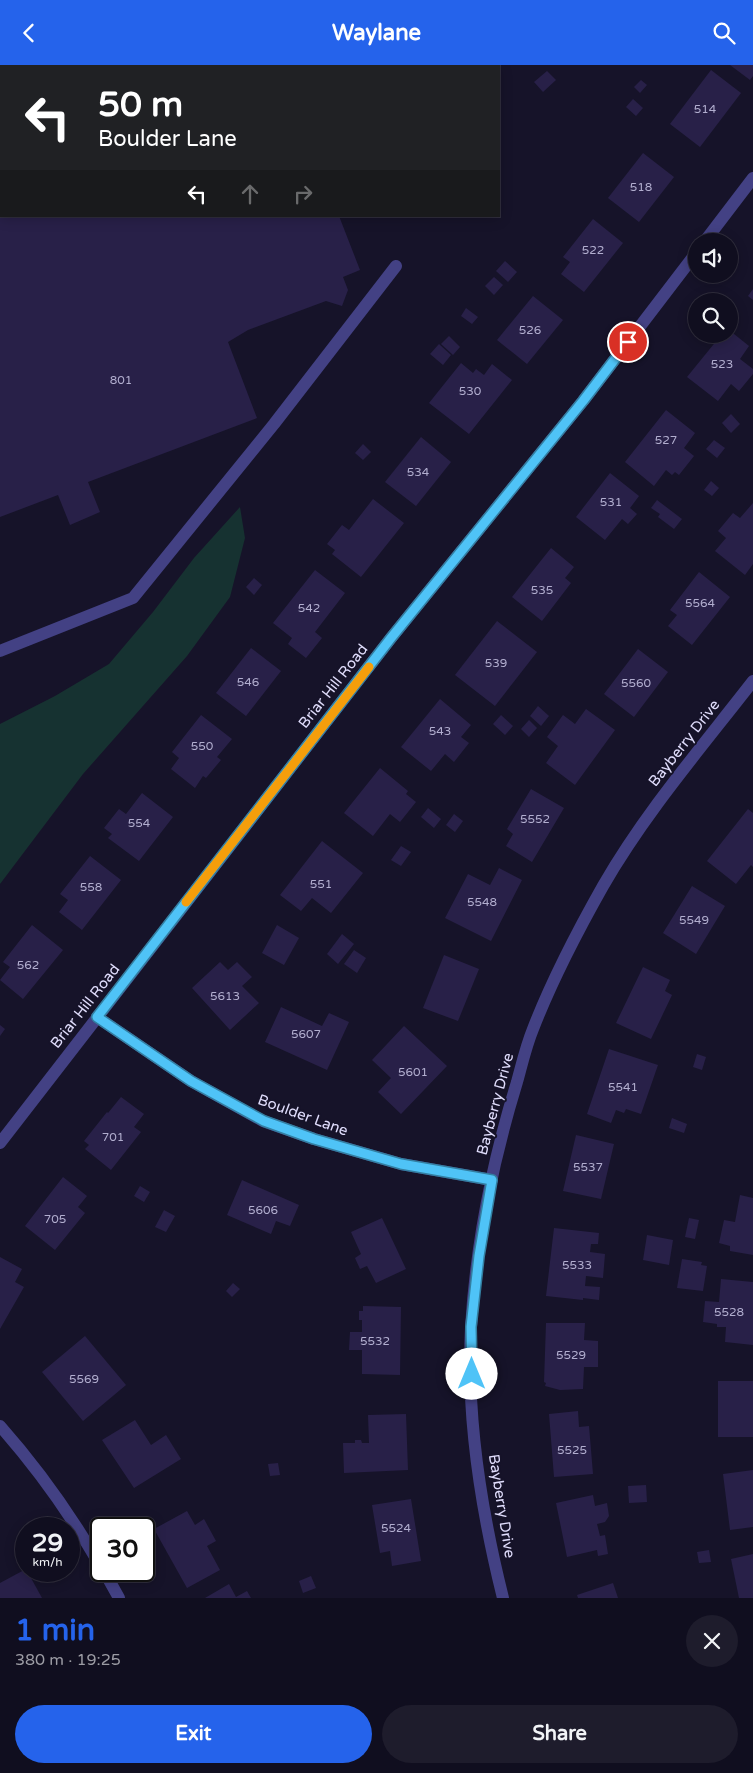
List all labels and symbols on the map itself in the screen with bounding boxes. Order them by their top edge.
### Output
house number: 514 [694,102,717,116]
house number: 518 [630,180,652,194]
house number: 522 [582,243,604,257]
pin [607,321,649,363]
house number: 526 [519,323,541,337]
house number: 523 [711,357,733,371]
house number: 801 [110,373,132,387]
house number: 530 [459,384,482,398]
house number: 527 [655,433,677,447]
house number: 534 [407,465,430,479]
house number: 531 [600,495,622,509]
house number: 535 [531,583,553,597]
house number: 5564 [685,596,716,610]
house number: 542 [298,601,320,615]
street label: Briar Hill Road [295,640,371,732]
house number: 539 [485,656,507,670]
house number: 546 [237,675,259,689]
house number: 5560 [621,676,652,690]
street label: Bayberry Drive [645,696,723,790]
house number: 543 [429,724,451,738]
house number: 550 [191,739,214,753]
house number: 5552 [520,812,550,826]
house number: 554 [128,816,151,830]
house number: 551 [310,877,332,891]
house number: 558 [80,880,102,894]
house number: 5548 [467,895,497,909]
house number: 5549 [679,913,709,927]
house number: 562 [17,958,39,972]
street label: Briar Hill Road [47,960,123,1052]
house number: 5613 [210,989,240,1003]
house number: 5607 [291,1027,321,1041]
street label: Bayberry Drive [473,1051,517,1157]
house number: 5601 [398,1065,428,1079]
house number: 5541 [608,1080,638,1094]
street label: Boulder Lane [255,1090,351,1140]
house number: 701 [102,1130,124,1144]
house number: 5537 [573,1160,603,1174]
house number: 5606 [248,1203,278,1217]
house number: 705 [44,1212,66,1226]
house number: 5533 [562,1258,592,1272]
house number: 5528 [714,1305,744,1319]
house number: 5532 [360,1334,390,1348]
position arrow [445,1347,497,1399]
house number: 5529 [556,1348,586,1362]
house number: 5569 [69,1372,99,1386]
house number: 5525 [557,1443,587,1457]
street label: Bayberry Drive [485,1453,519,1559]
speed limit sign: 30 [90,1517,155,1582]
house number: 5524 [381,1521,412,1535]

